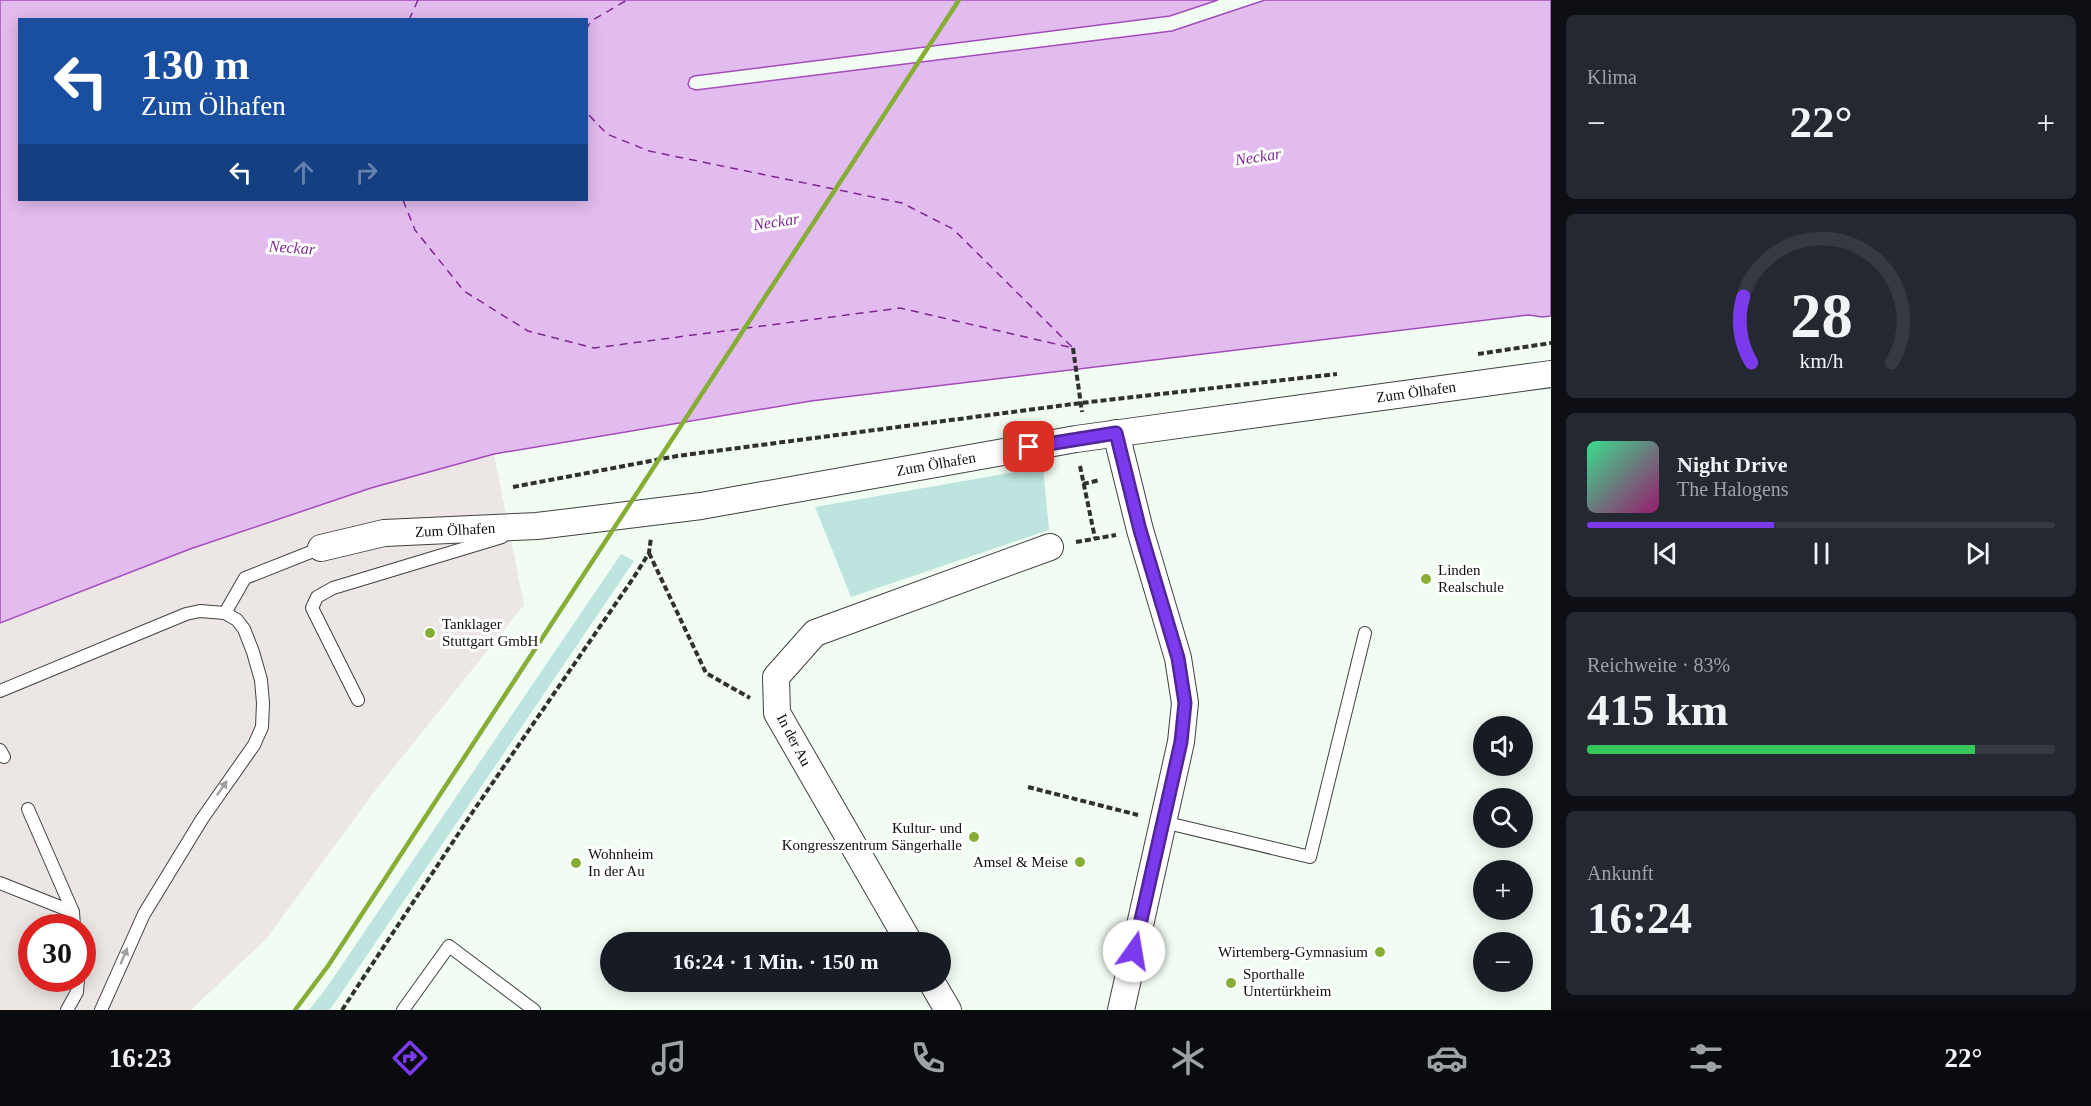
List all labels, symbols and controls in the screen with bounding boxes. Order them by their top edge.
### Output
icon: left [42,42,120,120]
text: 130 m [141,42,250,88]
text: Klima [1587,66,1637,88]
text: Zum Ölhafen [141,91,286,121]
text: 22° [1790,97,1853,147]
text: − [1587,105,1606,141]
text: + [2036,105,2055,141]
water label: Neckar [1233,145,1283,168]
icon: left [224,156,257,189]
icon: ahead [287,156,320,189]
icon: right [350,156,383,189]
water label: Neckar [751,210,801,233]
water label: Neckar [267,237,316,258]
text: 28 [1790,281,1852,350]
text: km/h [1799,349,1843,373]
street label: Zum Ölhafen [1375,378,1457,406]
pin [1003,421,1054,472]
icon: arrive [1012,430,1045,463]
street label: Zum Ölhafen [895,449,977,479]
text: Night Drive [1677,452,1788,477]
text: The Halogens [1677,478,1789,500]
street label: Zum Ölhafen [414,520,496,540]
icon: previous [1649,537,1682,570]
icon: pause [1805,537,1838,570]
icon: next [1961,537,1994,570]
place label: Linden Realschule [1438,562,1504,595]
marker: Linden Realschule [1419,572,1433,586]
place label: Tanklager Stuttgart GmbH [442,616,538,649]
marker: Tanklager Stuttgart GmbH [423,626,437,640]
text: Reichweite · 83% [1587,654,1730,676]
text: 415 km [1587,685,1728,735]
street label: In der Au [774,711,815,769]
map controls [1473,716,1533,992]
button: sound [1473,716,1533,776]
one-way arrow [216,781,228,797]
button: search [1473,788,1533,848]
place label: Kultur- und Kongresszentrum Sängerhalle [782,820,962,853]
marker: Kultur- und Kongresszentrum Sängerhalle [967,830,981,844]
place label: Wohnheim In der Au [588,846,654,879]
place label: Amsel & Meise [973,854,1068,870]
marker: Amsel & Meise [1073,855,1087,869]
marker: Wohnheim In der Au [569,856,583,870]
button: + [1473,860,1533,920]
text: Ankunft [1587,862,1654,884]
text: 16:24 [1587,893,1692,943]
speed limit sign: 30 [18,914,96,992]
position arrow [1102,919,1166,983]
button: − [1473,932,1533,992]
place label: Wirtemberg-Gymnasium [1218,944,1368,960]
marker: Wirtemberg-Gymnasium [1373,945,1387,959]
one-way arrow [119,947,129,965]
text: 16:24 · 1 Min. · 150 m [673,949,878,974]
place label: Sporthalle Untertürkheim [1243,966,1332,999]
marker: Sporthalle Untertürkheim [1224,976,1238,990]
icon: directions [389,1037,431,1079]
icon: music [648,1037,690,1079]
icon: phone [907,1037,949,1079]
icon: climate [1167,1037,1209,1079]
icon: car [1426,1037,1468,1079]
icon: filters [1685,1037,1727,1079]
text: 16:23 [109,1043,172,1073]
text: 22° [1944,1043,1982,1073]

